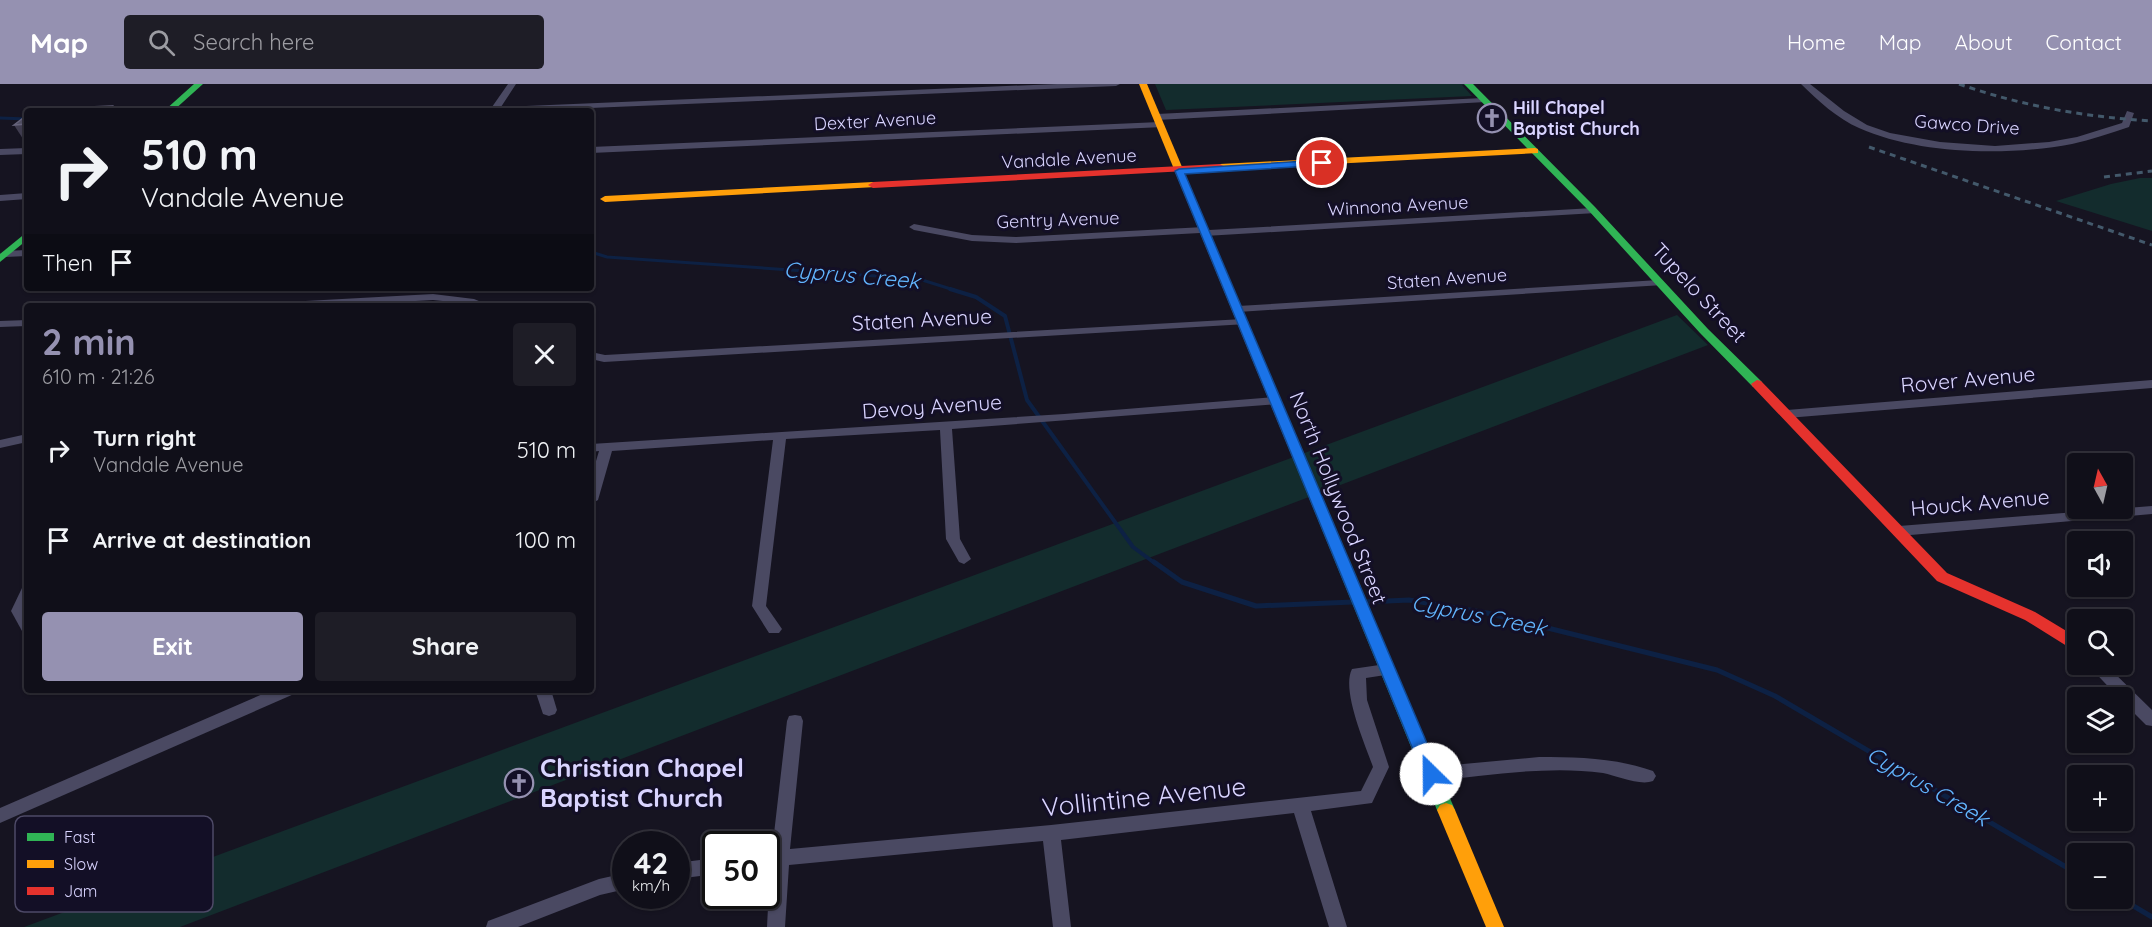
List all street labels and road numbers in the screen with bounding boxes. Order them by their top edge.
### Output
street label: Dexter Avenue [813,106,937,135]
street label: Gawco Drive [1914,109,2020,140]
street label: Vandale Avenue [1001,143,1137,174]
street label: Winnona Avenue [1327,190,1469,221]
street label: Gentry Avenue [996,206,1120,233]
street label: Tupelo Street [1647,237,1753,348]
street label: Staten Avenue [1386,263,1508,294]
street label: Staten Avenue [851,302,993,336]
street label: Rover Avenue [1900,360,2036,398]
street label: Devoy Avenue [861,388,1003,424]
street label: North Hollywood Street [1284,388,1393,608]
street label: Houck Avenue [1909,483,2050,521]
street label: Vollintine Avenue [1040,769,1248,824]

